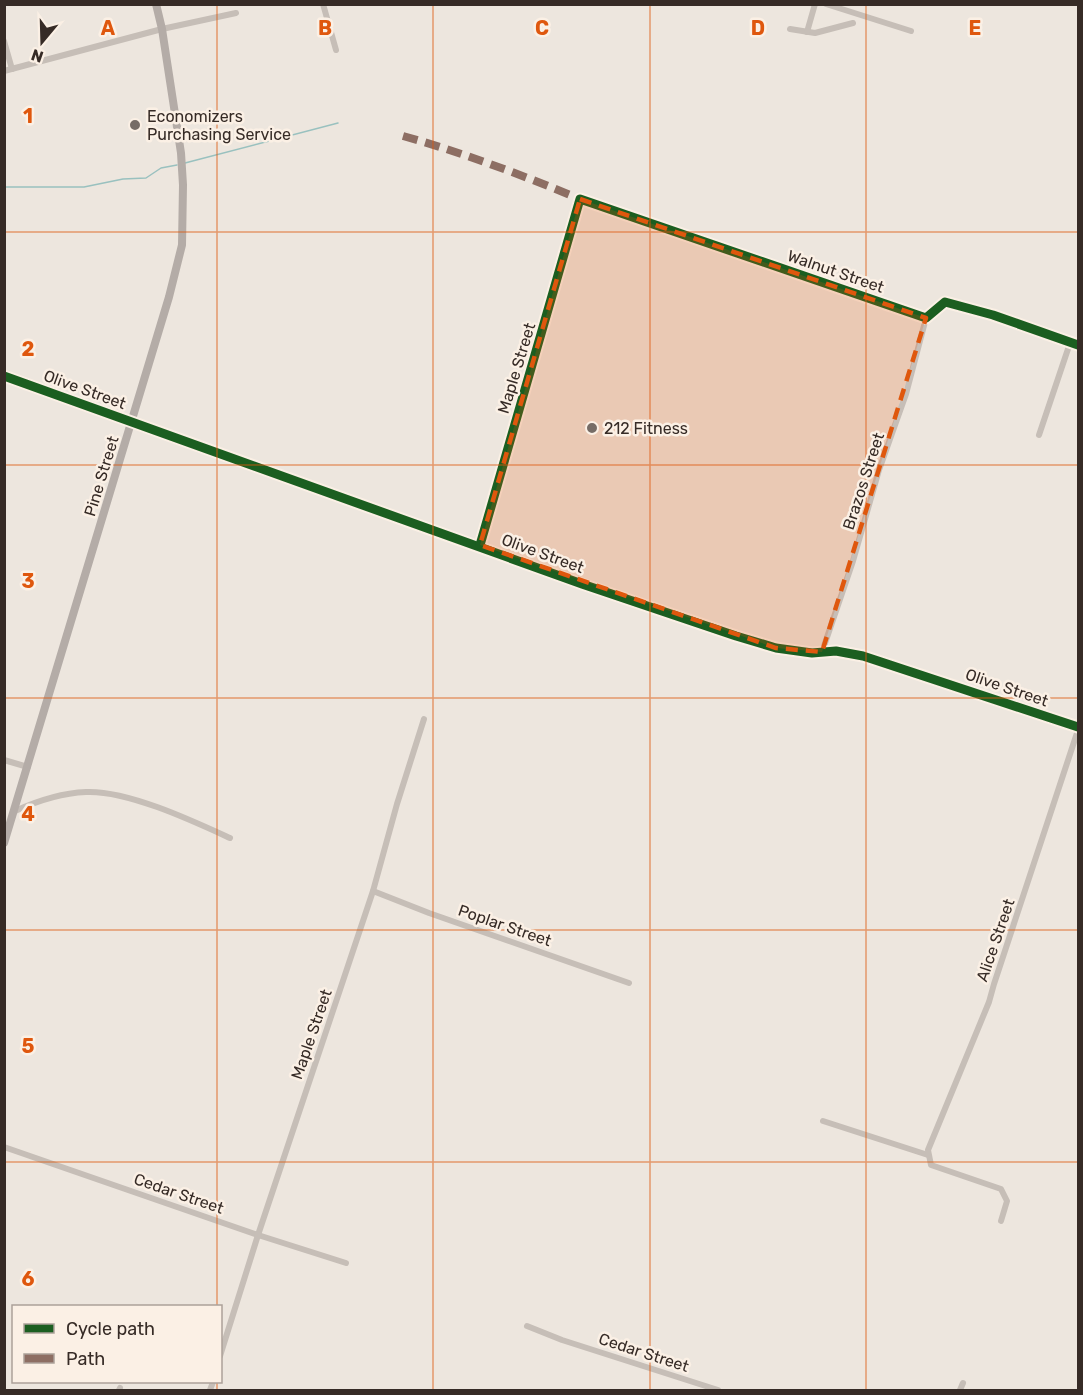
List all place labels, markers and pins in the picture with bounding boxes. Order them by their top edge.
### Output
place label: Economizers Purchasing Service [147,107,291,144]
marker: Economizers Purchasing Service [128,118,142,132]
place label: 212 Fitness [604,419,688,438]
marker: 212 Fitness [585,421,599,435]

